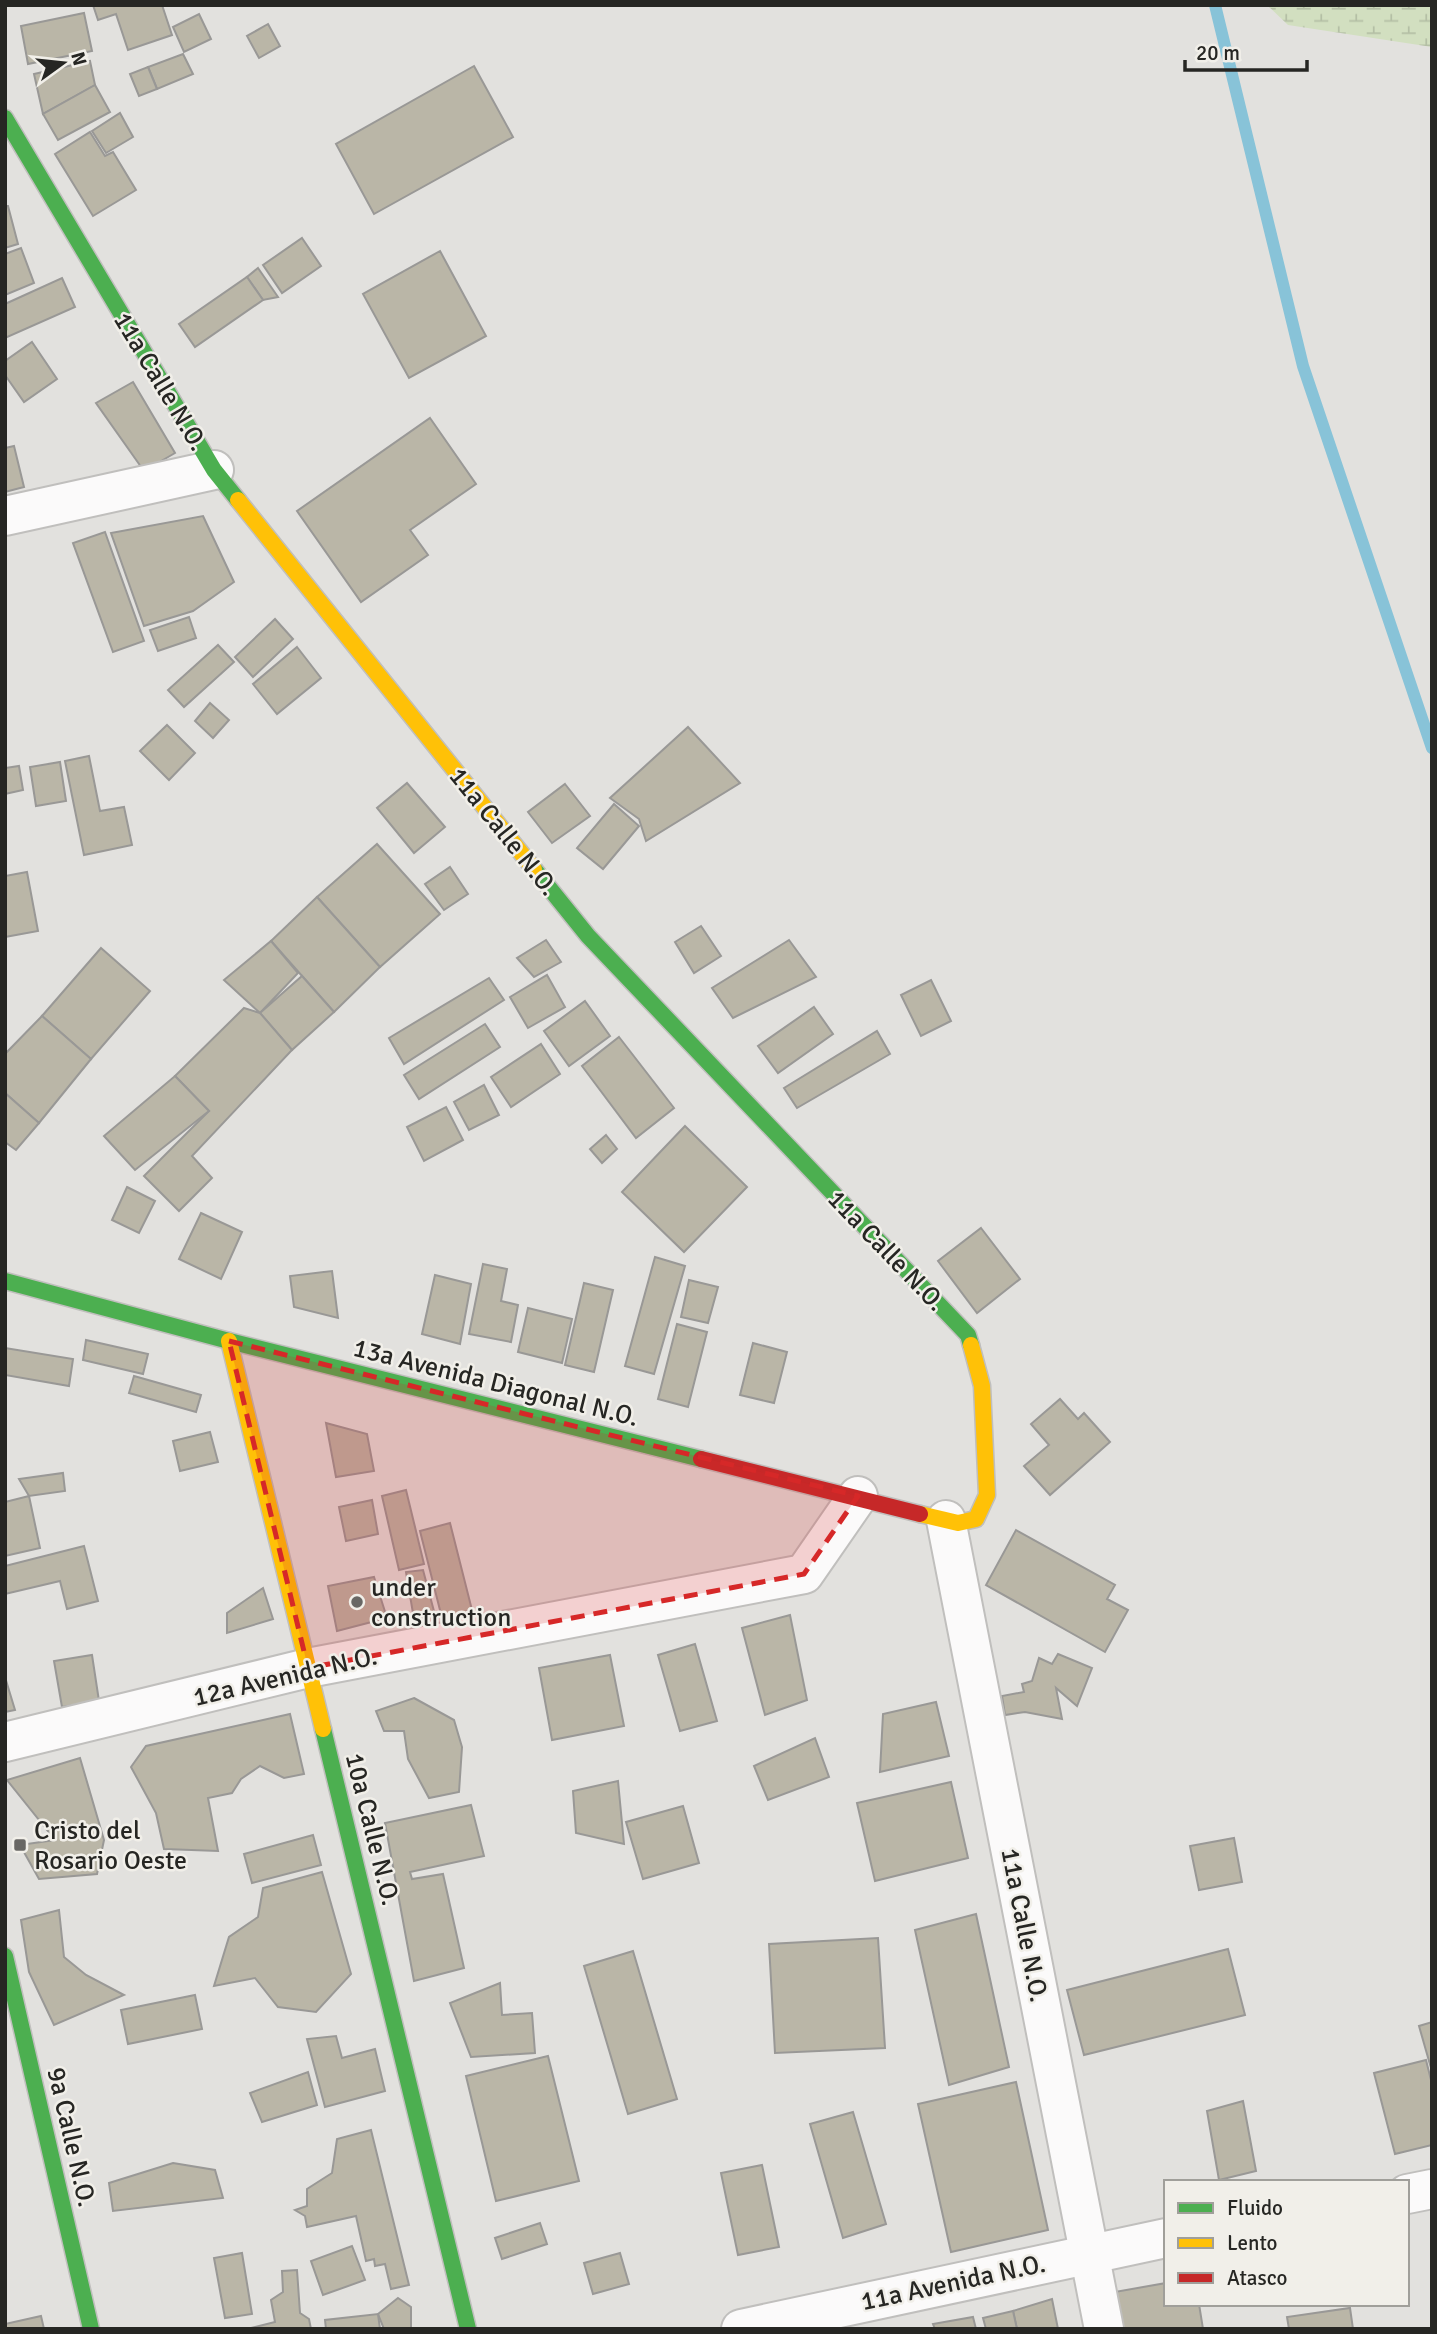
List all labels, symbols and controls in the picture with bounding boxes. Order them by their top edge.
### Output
north arrow [28,28,98,98]
scale bar [1185,28,1308,72]
text: 20 m [1196,40,1240,66]
text: N [65,49,92,68]
street label: 11a Calle N.O. [106,306,214,457]
street label: 11a Calle N.O. [442,761,565,902]
street label: 11a Calle N.O. [821,1183,952,1318]
street label: 13a Avenida Diagonal N.O. [350,1332,642,1434]
place label: under construction [371,1572,511,1634]
marker: under construction [349,1594,365,1610]
street label: 12a Avenida N.O. [190,1640,380,1714]
street label: 10a Calle N.O. [338,1750,406,1909]
place label: Cristo del Rosario Oeste [34,1815,187,1877]
marker: Cristo del Rosario Oeste [12,1837,28,1853]
street label: 11a Calle N.O. [993,1846,1055,2005]
street label: 9a Calle N.O. [39,2064,103,2210]
legend [1164,2180,1409,2306]
text: Fluido [1227,2195,1283,2221]
text: Lento [1227,2230,1277,2256]
street label: 11a Avenida N.O. [858,2248,1048,2318]
text: Atasco [1227,2265,1287,2291]

